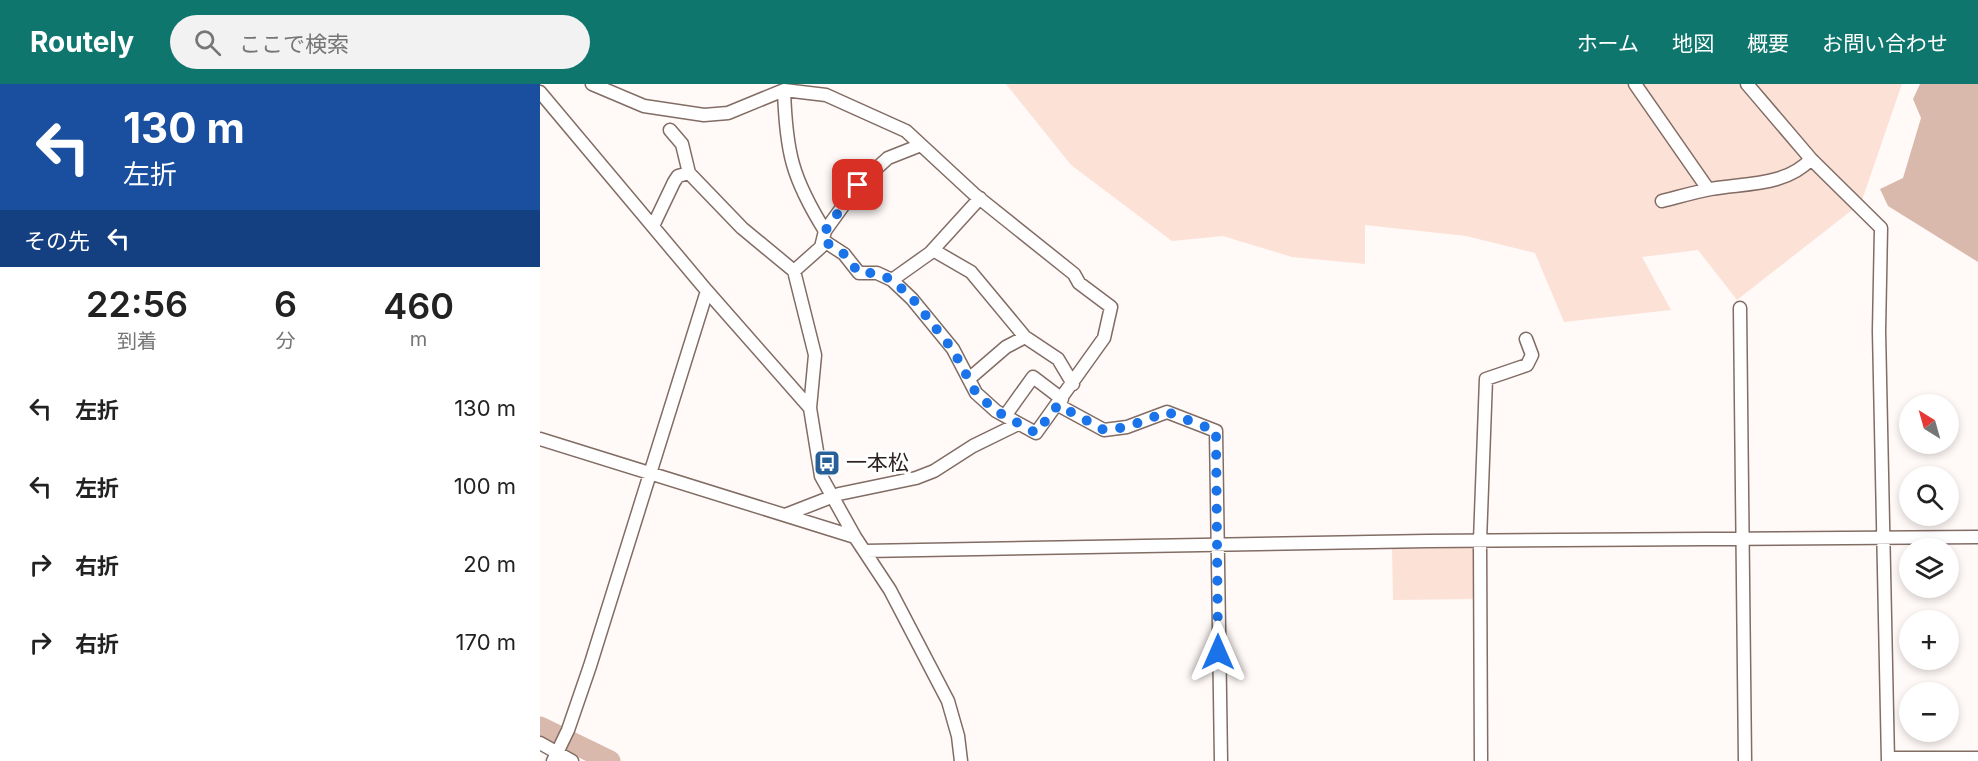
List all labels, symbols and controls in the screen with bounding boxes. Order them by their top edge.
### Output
search box [170,15,590,69]
text: Routely [30,25,134,59]
icon: search [191,26,224,59]
text: ここで検索 [239,31,349,57]
text: ホーム [1577,31,1639,56]
text: 地図 [1672,31,1714,56]
text: 概要 [1747,31,1789,56]
text: お問い合わせ [1822,31,1948,56]
text: 130 m [123,102,245,153]
icon: left [24,108,102,186]
text: 左折 [123,158,177,191]
pin [832,159,883,210]
icon: arrive [841,168,874,201]
icon: left [102,222,135,255]
text: その先 [24,228,90,254]
text: 22:56 [86,282,188,326]
text: 6 [274,282,297,326]
text: 460 [383,284,454,328]
text: m [410,327,427,351]
text: 到着 [117,329,157,353]
text: 分 [276,329,296,353]
icon: left [24,392,57,425]
north arrow [1899,394,1959,454]
map controls [1899,394,1959,742]
text: 130 m [454,395,516,421]
text: 左折 [75,397,119,423]
bus stop icon: 一本松 [812,448,842,478]
place label: 一本松 [846,450,909,475]
button: search [1899,466,1959,526]
icon: left [24,470,57,503]
text: 100 m [454,473,516,499]
text: 左折 [75,475,119,501]
button: layers [1899,538,1959,598]
icon: right [24,548,57,581]
text: 20 m [463,551,516,577]
text: 右折 [75,553,119,579]
button: + [1899,610,1959,670]
position arrow [1186,620,1250,684]
icon: right [24,626,57,659]
text: 170 m [456,629,516,655]
text: 右折 [75,631,119,657]
button: − [1899,682,1959,742]

